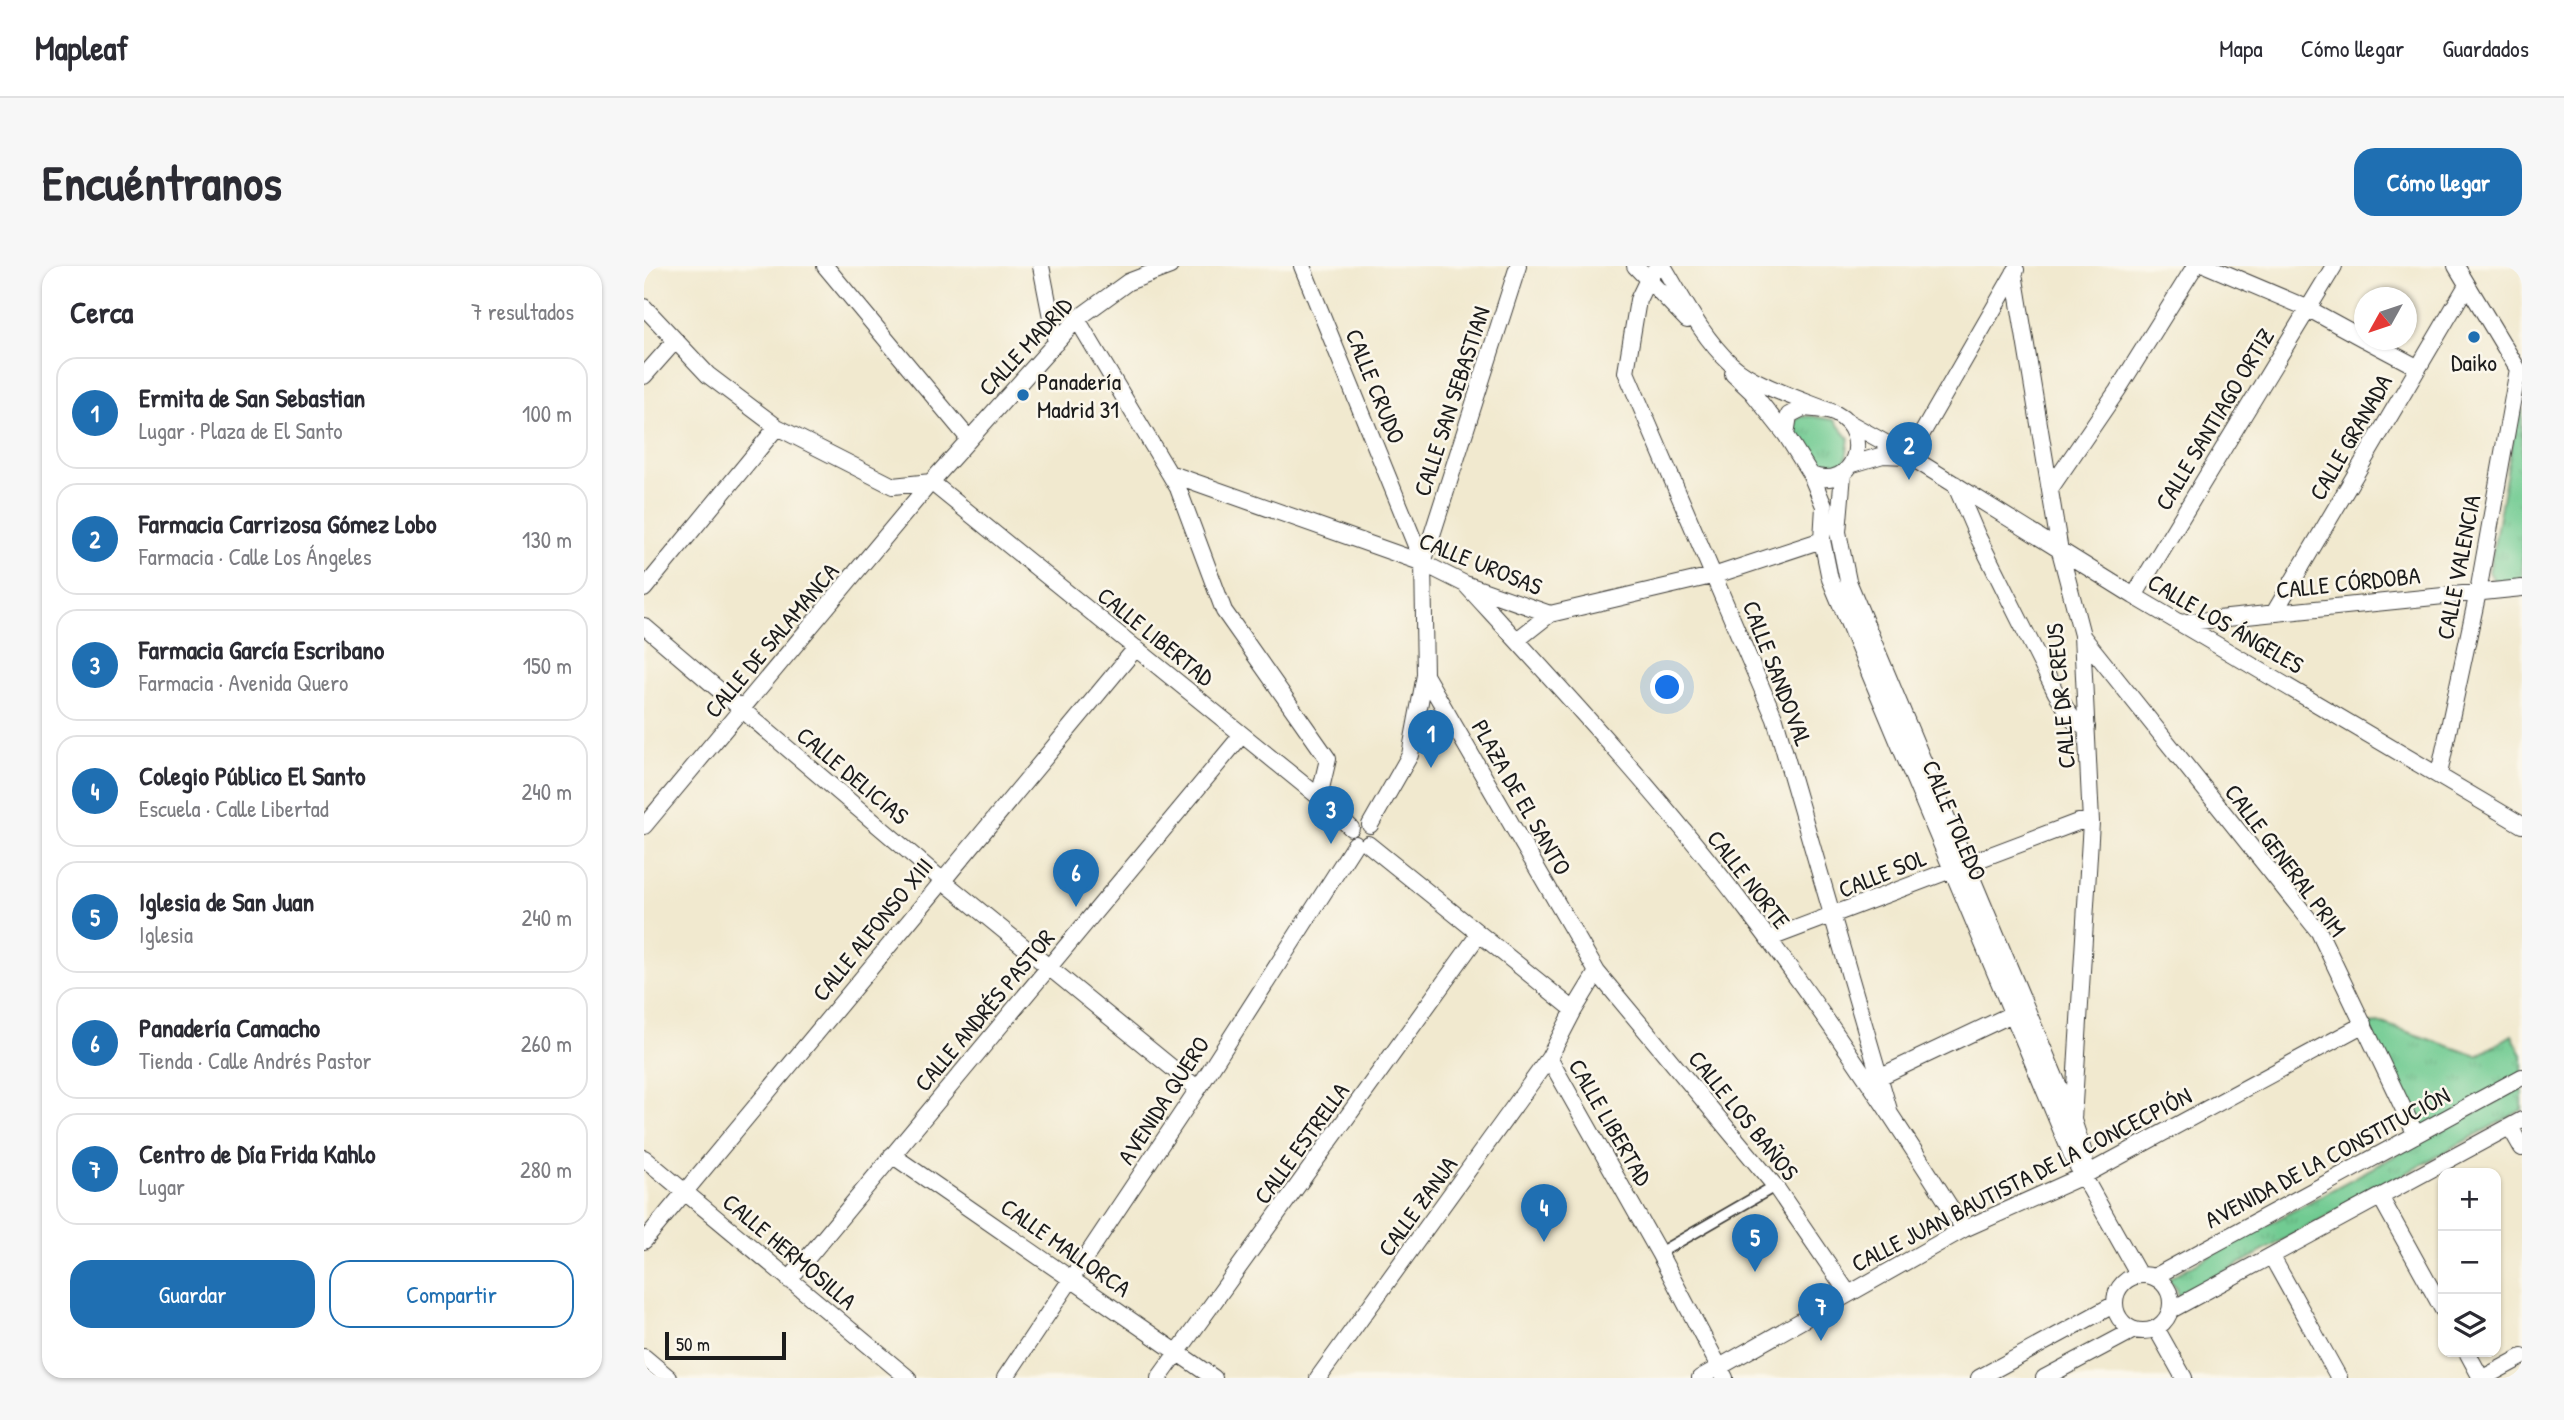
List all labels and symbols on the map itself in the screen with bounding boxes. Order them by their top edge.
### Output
north arrow [2354,287,2417,350]
street label: CALLE MADRID [971,289,1079,402]
street label: CALLE SAN SEBASTIAN [1405,302,1497,500]
street label: CALLE SANTIAGO ORTIZ [2147,322,2281,516]
street label: CALLE CRUDO [1339,324,1413,448]
marker: Daiko [2466,329,2482,345]
place label: Daiko [2451,346,2497,378]
place label: Panadería Madrid 31 [1037,365,1121,425]
street label: CALLE GRANADA [2301,368,2399,506]
marker: Panadería Madrid 31 [1015,387,1031,403]
pin: 2 [1886,422,1932,480]
street label: CALLE VALENCIA [2428,492,2488,642]
street label: CALLE UROSAS [1415,524,1547,602]
street label: CALLE DE SALAMANCA [697,555,846,724]
street label: CALLE CÓRDOBA [2274,558,2422,605]
street label: CALLE LOS ÁNGELES [2142,565,2310,681]
street label: CALLE LIBERTAD [1091,579,1221,693]
street label: CALLE SANDOVAL [1736,596,1820,750]
street label: CALLE DR CREUS [2038,622,2082,770]
your location [1650,670,1684,704]
pin: 1 [1408,710,1454,768]
street label: PLAZA DE EL SANTO [1465,714,1579,880]
street label: CALLE DELICIAS [790,719,916,831]
street label: CALLE TOLEDO [1915,755,1995,885]
street label: CALLE GENERAL PRIM [2218,777,2354,943]
pin: 3 [1308,786,1354,844]
street label: CALLE NORTE [1700,823,1798,936]
street label: CALLE SOL [1833,841,1931,905]
pin: 6 [1053,849,1099,907]
street label: CALLE ALFONSO XIII [804,851,940,1007]
street label: CALLE ANDRÉS PASTOR [907,922,1061,1098]
street label: AVENIDA QUERO [1110,1030,1216,1170]
street label: CALLE LOS BAÑOS [1682,1043,1806,1187]
street label: CALLE LIBERTAD [1562,1053,1661,1192]
street label: CALLE ESTRELLA [1246,1076,1356,1210]
street label: CALLE JUAN BAUTISTA DE LA CONCECPIÓN [1846,1079,2196,1279]
street label: AVENIDA DE LA CONSTITUCIÓN [2199,1079,2455,1235]
street label: CALLE ZANJA [1370,1149,1464,1262]
pin: 4 [1521,1184,1567,1242]
street label: CALLE HERMOSILLA [716,1186,864,1317]
street label: CALLE MALLORCA [995,1190,1138,1304]
pin: 5 [1732,1214,1778,1272]
pin: 7 [1798,1283,1844,1341]
scale bar [665,1329,786,1361]

